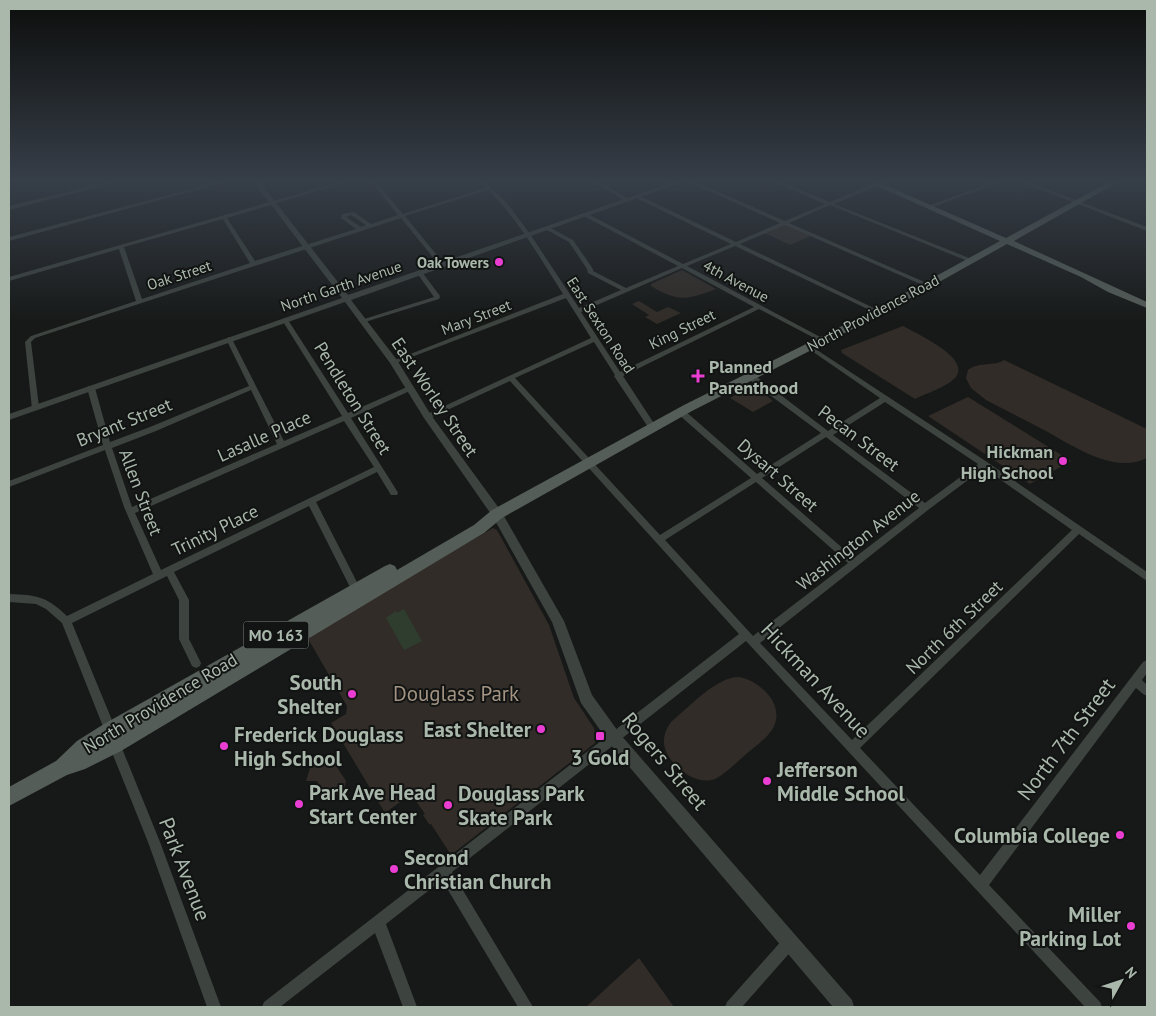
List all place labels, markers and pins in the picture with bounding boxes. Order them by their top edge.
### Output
place label: Oak Towers [417,253,489,272]
marker: Oak Towers [493,256,505,268]
place label: Planned Parenthood [709,355,798,399]
marker: Planned Parenthood [691,369,705,383]
place label: Hickman High School [961,440,1054,484]
marker: Hickman High School [1057,455,1069,467]
place label: South Shelter [277,669,343,720]
marker: South Shelter [346,688,358,700]
place label: East Shelter [423,716,532,743]
place label: Frederick Douglass High School [234,721,404,772]
marker: East Shelter [535,723,547,735]
marker: 3 Gold [594,730,606,742]
marker: Frederick Douglass High School [218,740,230,752]
place label: 3 Gold [571,744,629,771]
place label: Jefferson Middle School [776,756,905,807]
marker: Jefferson Middle School [761,775,773,787]
place label: Park Ave Head Start Center [309,779,436,830]
place label: Douglass Park Skate Park [458,780,585,831]
marker: Park Ave Head Start Center [293,798,305,810]
marker: Douglass Park Skate Park [442,799,454,811]
place label: Columbia College [954,822,1110,849]
marker: Columbia College [1114,829,1126,841]
place label: Second Christian Church [404,844,551,895]
marker: Second Christian Church [388,863,400,875]
place label: Miller Parking Lot [1019,901,1122,952]
marker: Miller Parking Lot [1125,920,1137,932]

